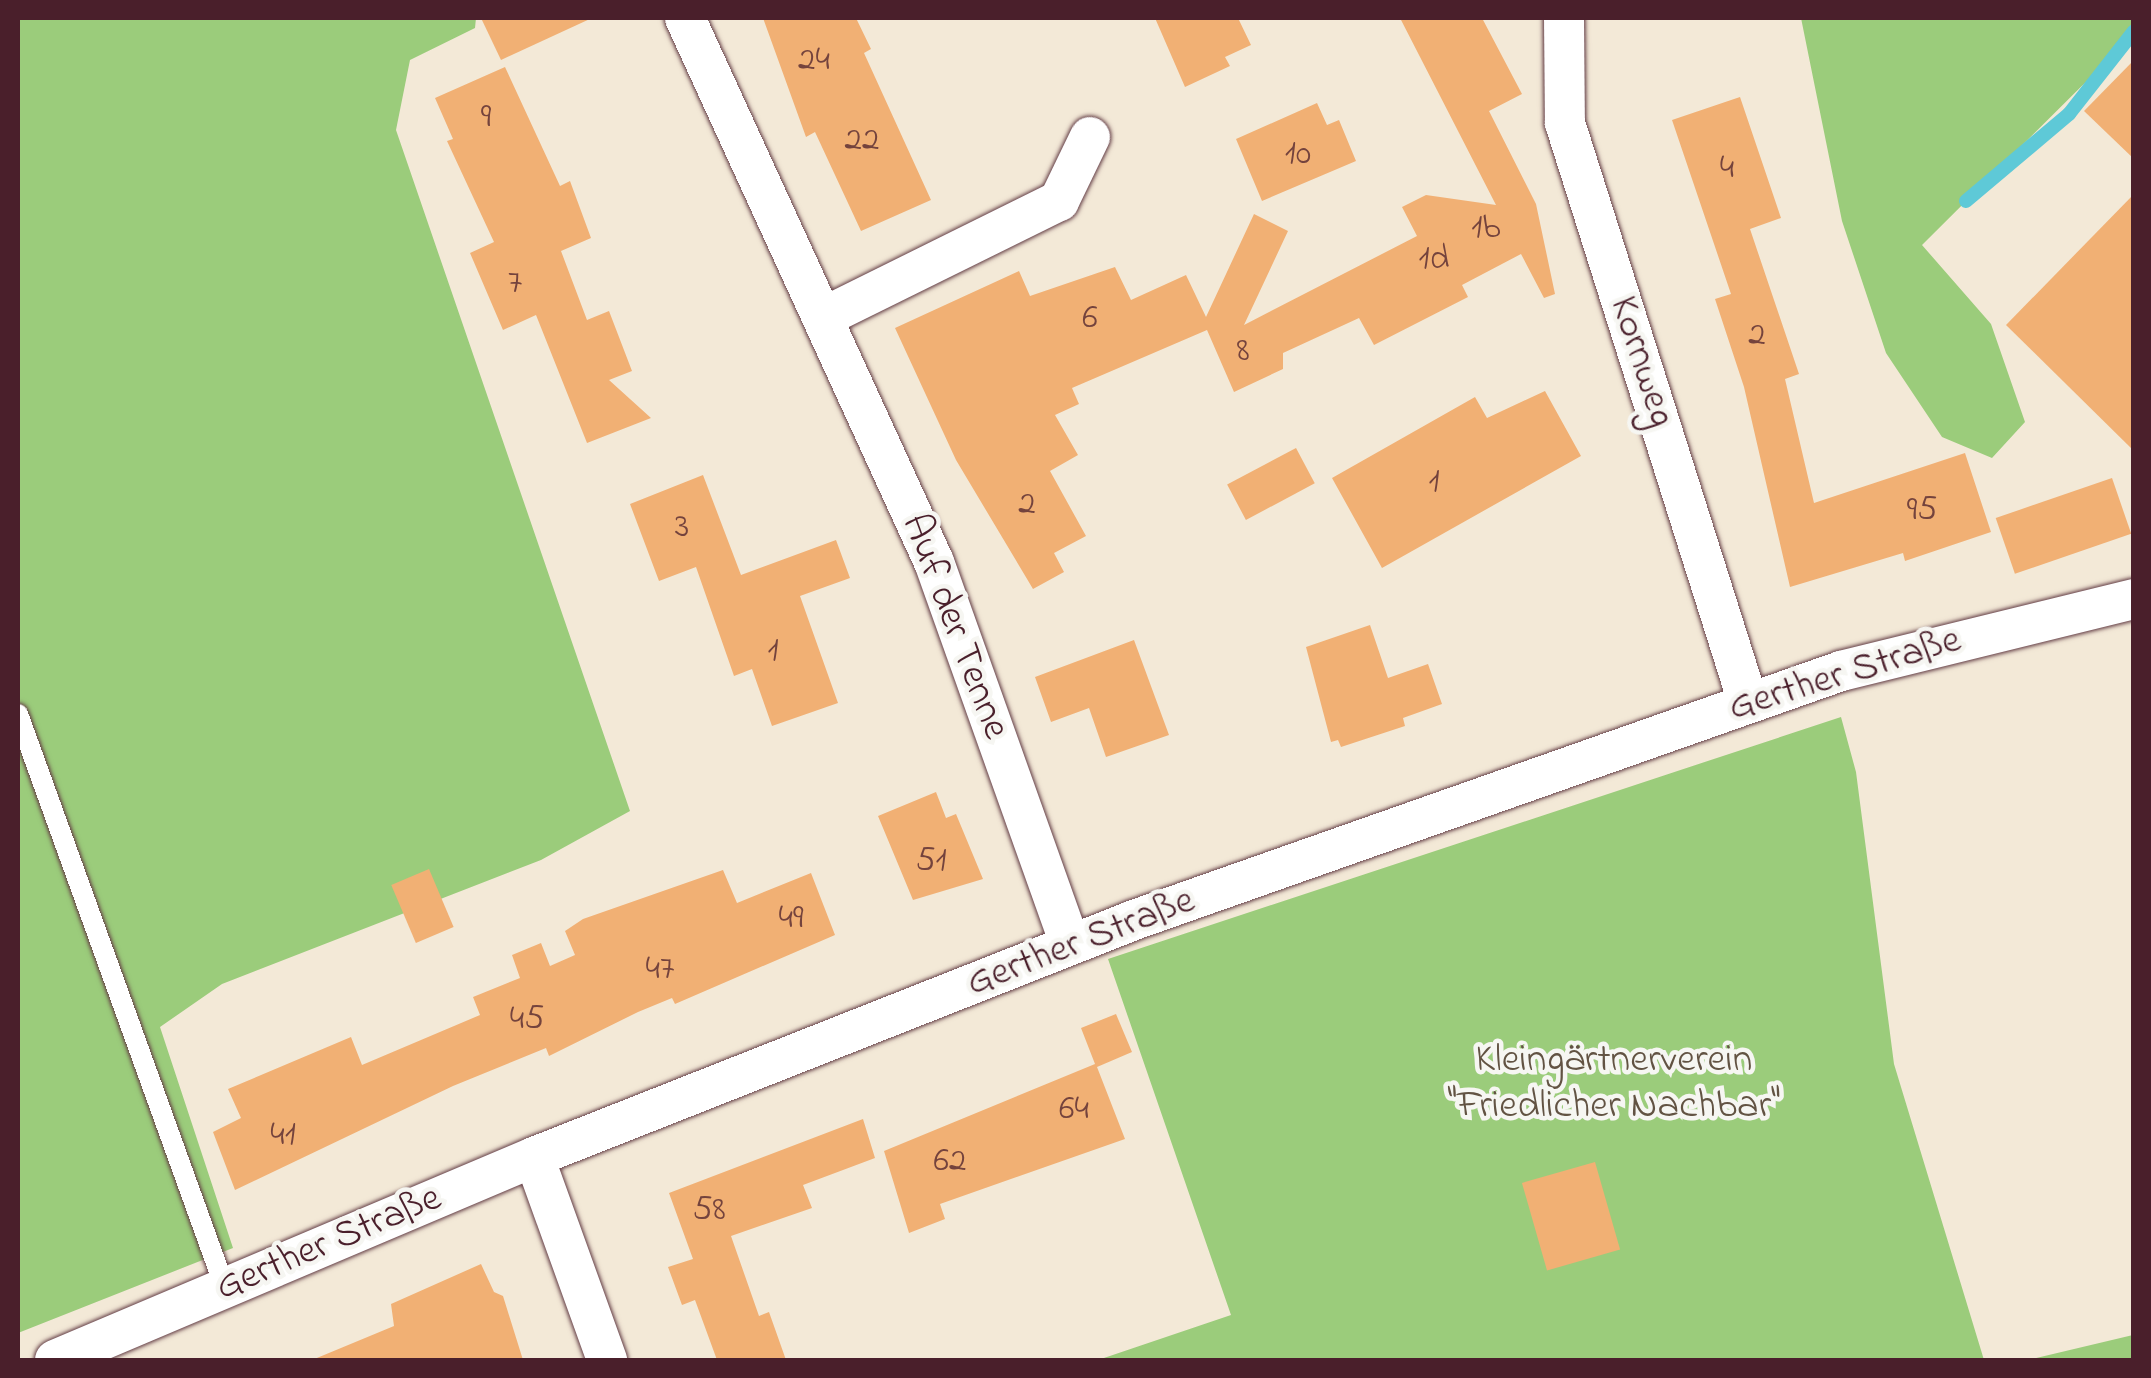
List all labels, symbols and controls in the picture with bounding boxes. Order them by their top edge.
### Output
house number: 24 [798,40,830,82]
house number: 9 [481,97,491,139]
house number: 22 [845,120,879,162]
house number: 10 [1285,134,1311,176]
house number: 4 [1720,148,1734,190]
house number: 1b [1471,208,1501,250]
house number: 1d [1419,239,1449,281]
house number: 7 [508,263,522,305]
street label: Kornweg [1597,291,1685,433]
house number: 6 [1082,298,1098,340]
house number: 2 [1748,315,1766,357]
house number: 8 [1236,331,1250,373]
house number: 1 [1428,462,1440,504]
house number: 2 [1018,484,1036,526]
house number: 95 [1907,490,1937,532]
house number: 3 [675,507,689,549]
street label: Auf der Tenne [889,508,1019,746]
street label: Gerther Straße [1723,617,1967,733]
house number: 1 [767,631,779,673]
house number: 51 [915,841,947,883]
street label: Gerther Straße [960,878,1202,1008]
house number: 49 [779,898,803,940]
house number: 47 [646,949,674,991]
house number: 45 [510,999,544,1041]
park label: Kleingärtnerverein "Friedlicher Nachbar" [1448,1037,1780,1131]
house number: 64 [1059,1089,1089,1131]
house number: 41 [270,1115,296,1157]
house number: 62 [934,1141,966,1183]
street label: Gerther Straße [209,1175,449,1313]
house number: 58 [692,1190,726,1232]

